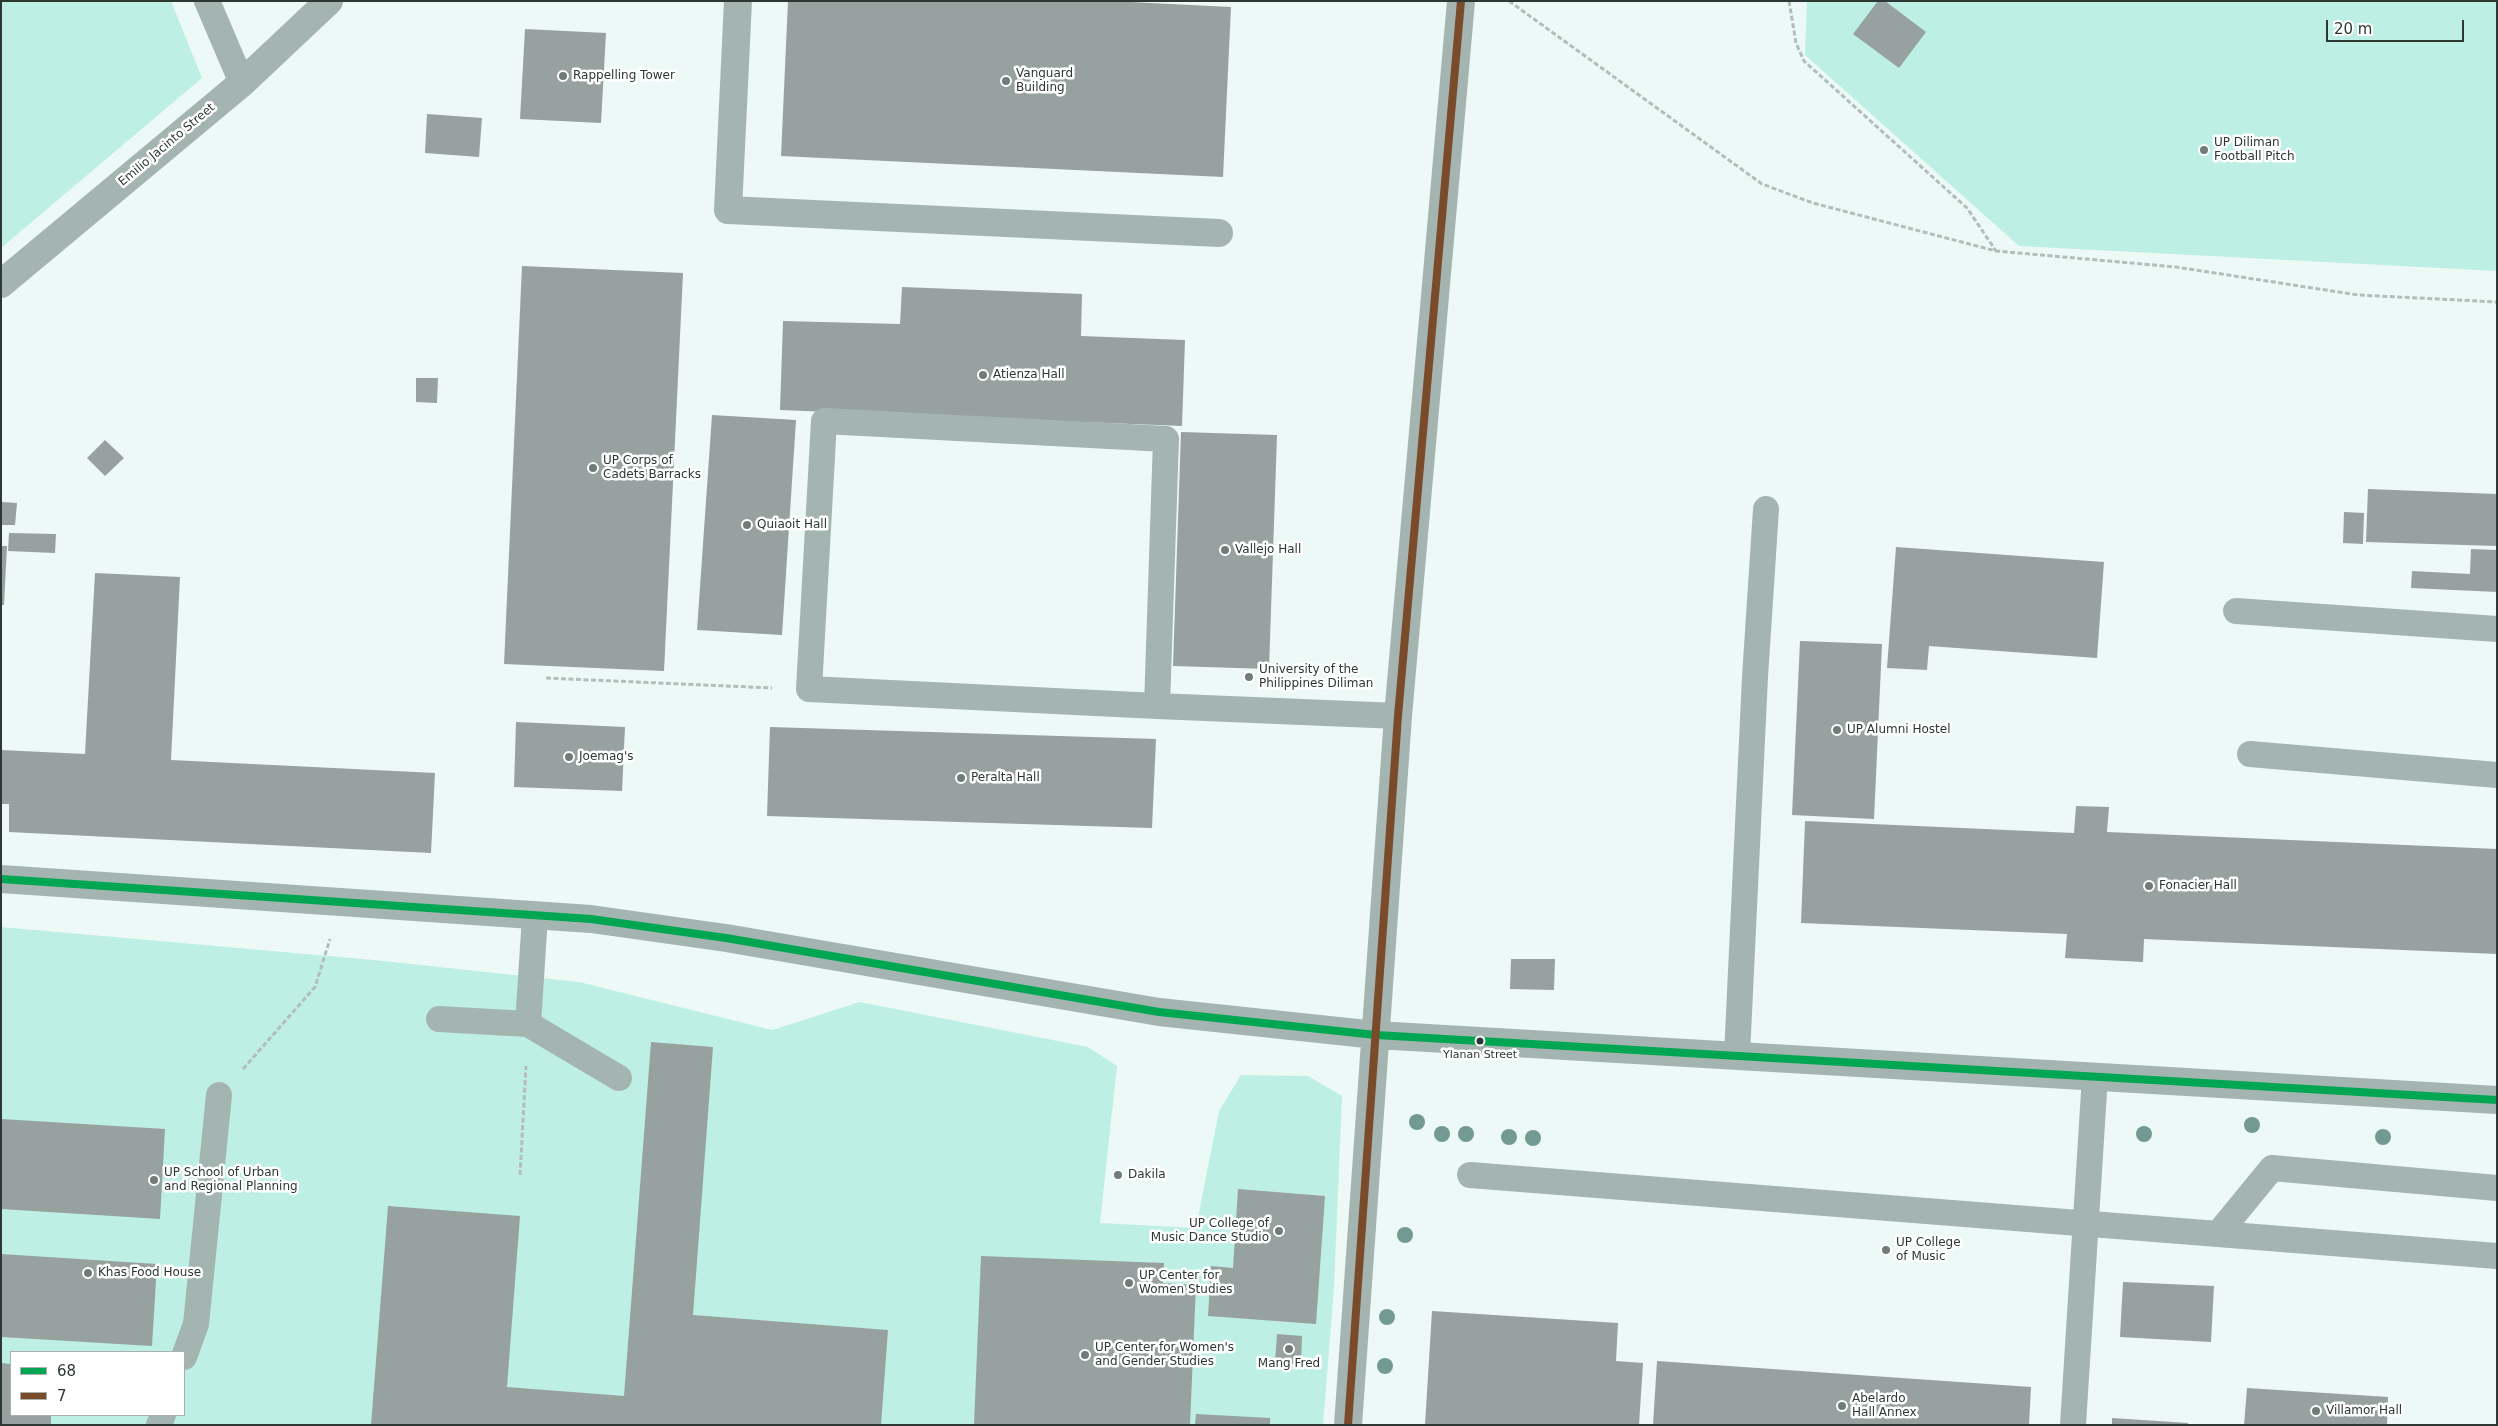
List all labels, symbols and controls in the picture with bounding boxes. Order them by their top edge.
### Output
scale bar [2328,10,2466,42]
text: 20 m [2334,20,2372,38]
place label: Vanguard Building [1016,67,1073,95]
place label: Rappelling Tower [573,69,675,83]
marker: Rappelling Tower [557,70,569,82]
marker: Vanguard Building [1000,75,1012,87]
street label: Emilio Jacinto Street [116,101,218,189]
place label: UP Diliman Football Pitch [2214,136,2295,164]
marker: UP Diliman Football Pitch [2198,144,2210,156]
place label: Atienza Hall [993,368,1065,382]
marker: Atienza Hall [977,369,989,381]
place label: UP Corps of Cadets Barracks [603,454,701,482]
marker: UP Corps of Cadets Barracks [587,462,599,474]
place label: Quiaoit Hall [757,518,827,532]
marker: Quiaoit Hall [741,519,753,531]
place label: Vallejo Hall [1235,543,1301,557]
marker: Vallejo Hall [1219,544,1231,556]
place label: University of the Philippines Diliman [1259,663,1373,691]
marker: University of the Philippines Diliman [1243,671,1255,683]
place label: UP Alumni Hostel [1847,723,1950,737]
marker: UP Alumni Hostel [1831,724,1843,736]
place label: Joemag's [579,750,633,764]
marker: Joemag's [563,751,575,763]
place label: Peralta Hall [971,771,1040,785]
marker: Peralta Hall [955,772,967,784]
place label: Fonacier Hall [2159,879,2237,893]
marker: Fonacier Hall [2143,880,2155,892]
marker: Ylanan Street [1475,1036,1485,1046]
place label: Ylanan Street [1443,1048,1517,1062]
place label: UP School of Urban and Regional Planning [164,1166,298,1194]
place label: Dakila [1128,1168,1166,1182]
marker: Dakila [1112,1169,1124,1181]
marker: UP School of Urban and Regional Planning [148,1174,160,1186]
place label: UP College of Music Dance Studio [1151,1217,1269,1245]
marker: UP College of Music Dance Studio [1273,1225,1285,1237]
place label: UP College of Music [1896,1236,1961,1264]
marker: UP College of Music [1880,1244,1892,1256]
place label: Khas Food House [98,1266,201,1280]
marker: Khas Food House [82,1267,94,1279]
place label: UP Center for Women Studies [1139,1269,1233,1297]
marker: UP Center for Women Studies [1123,1277,1135,1289]
place label: UP Center for Women's and Gender Studies [1095,1341,1234,1369]
marker: Mang Fred [1283,1343,1295,1355]
marker: UP Center for Women's and Gender Studies [1079,1349,1091,1361]
legend [10,1351,185,1416]
place label: Mang Fred [1258,1357,1320,1371]
text: 68 [57,1362,76,1380]
text: 7 [57,1387,67,1405]
place label: Abelardo Hall Annex [1852,1392,1917,1420]
marker: Abelardo Hall Annex [1836,1400,1848,1412]
place label: Villamor Hall [2326,1404,2402,1418]
marker: Villamor Hall [2310,1405,2322,1417]

